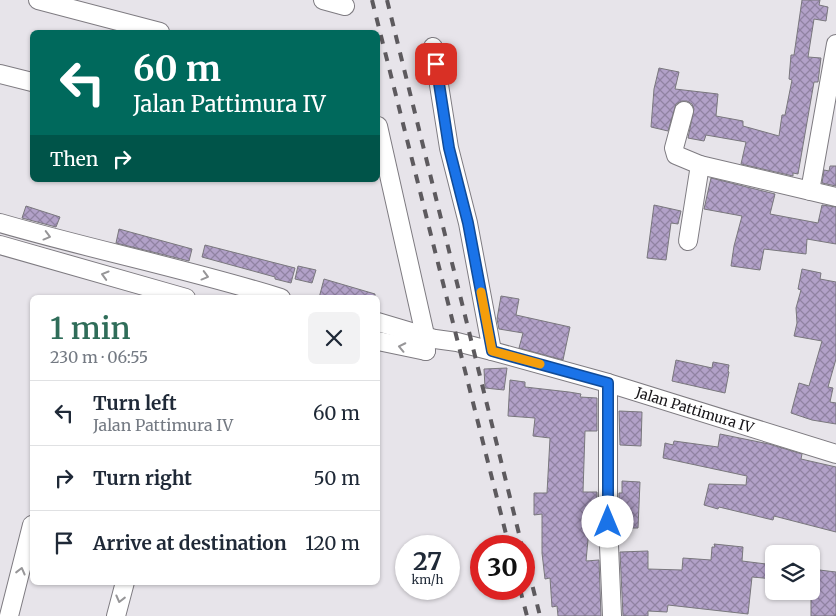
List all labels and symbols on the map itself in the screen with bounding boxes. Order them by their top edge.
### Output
pin [415,43,457,85]
one-way arrow [42,231,50,241]
one-way arrow [200,270,208,280]
one-way arrow [101,271,110,281]
one-way arrow [397,342,406,353]
street label: Jalan Pattimura IV [633,383,757,437]
position arrow [581,495,633,547]
speed limit sign: 30 [470,535,535,600]
one-way arrow [15,566,26,575]
one-way arrow [115,595,126,604]

